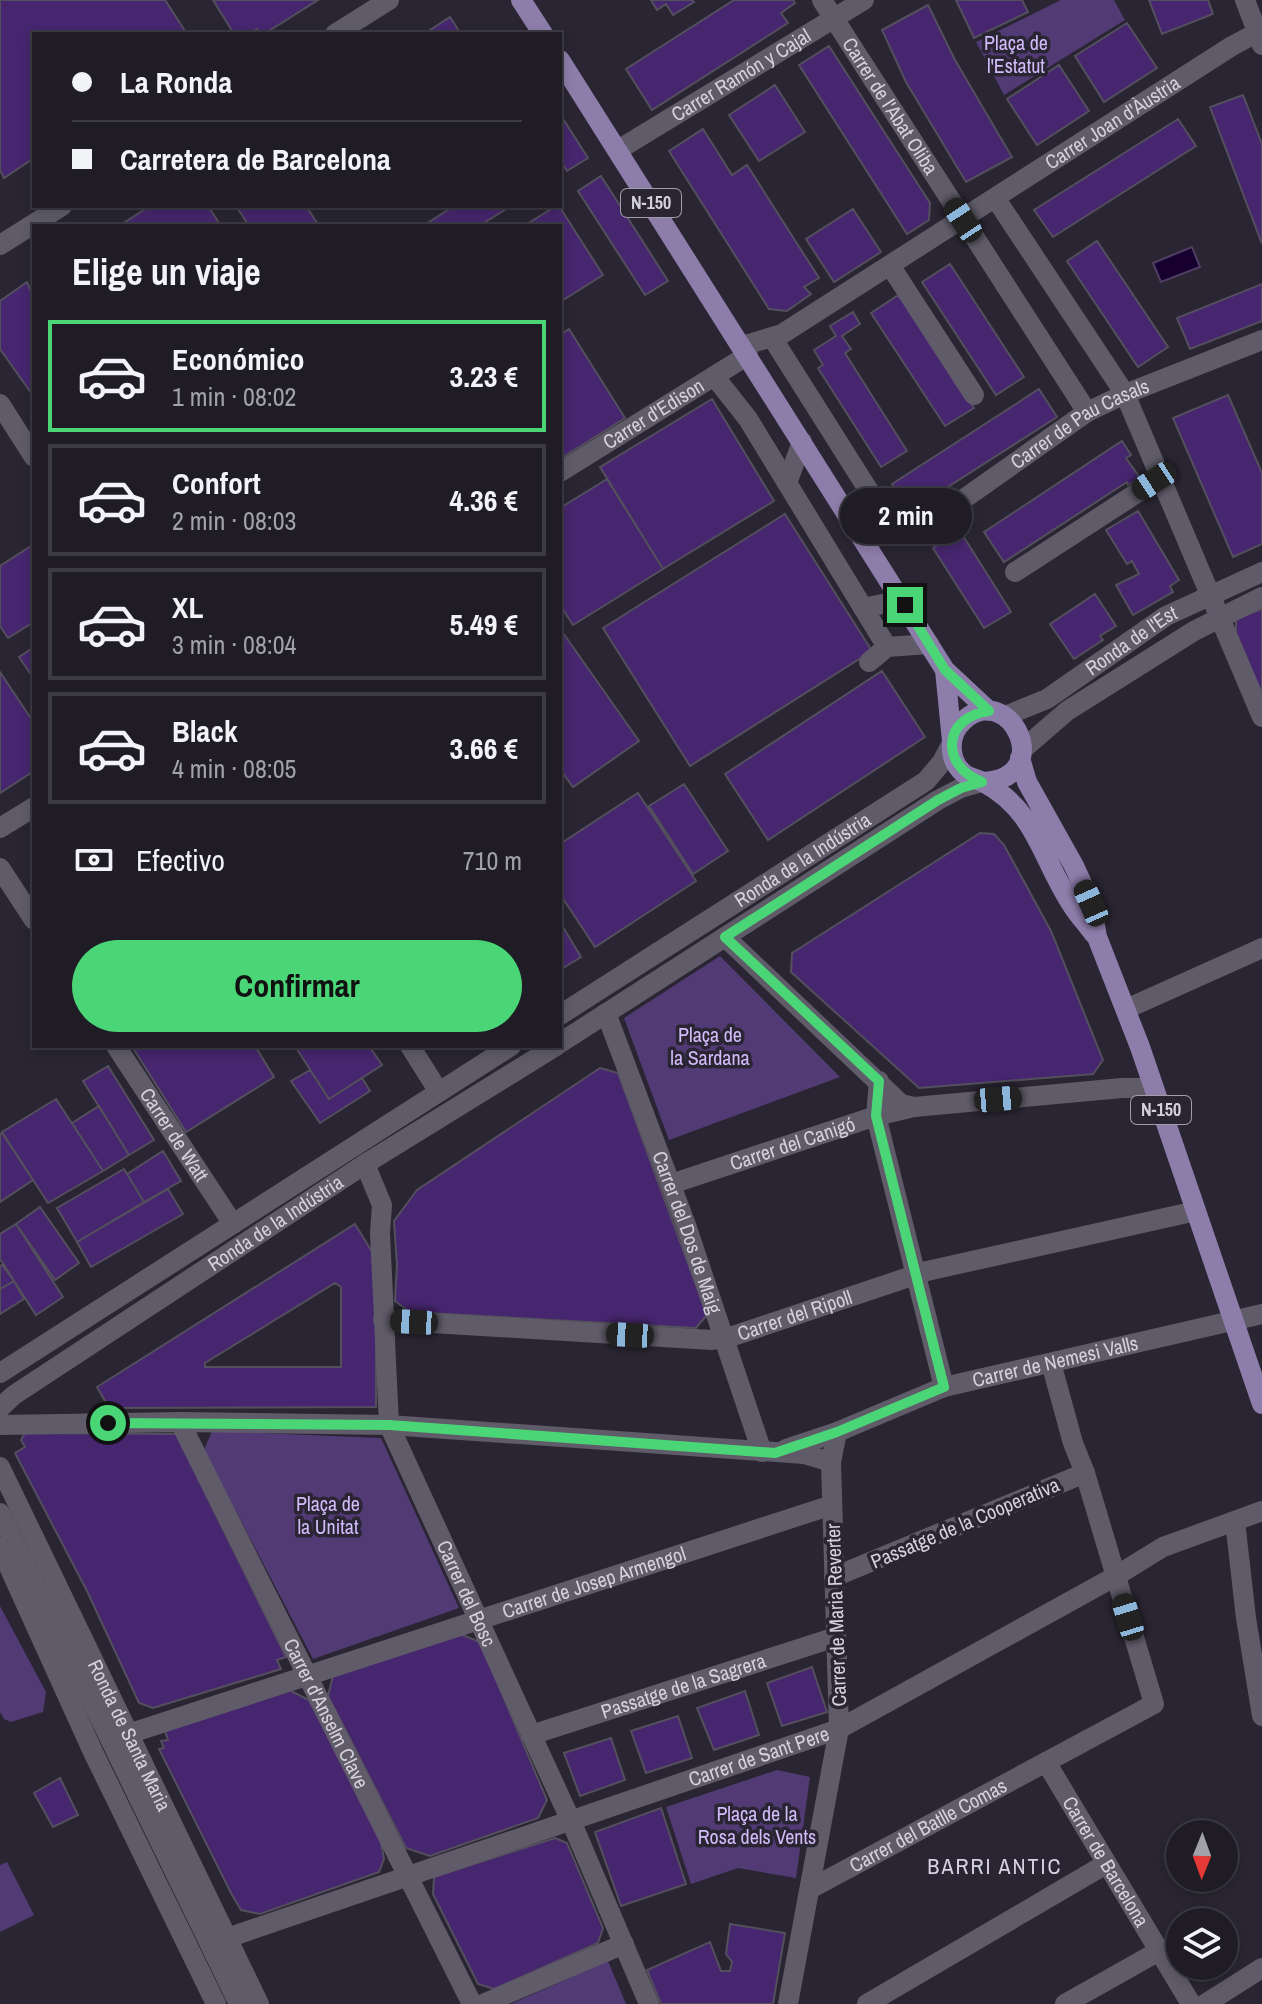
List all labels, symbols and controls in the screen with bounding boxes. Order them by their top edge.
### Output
street label: Carrer Ramón y Cajal [666,22,815,127]
park label: Plaça de l'Estatut [984,29,1048,79]
street label: Carrer de l'Abat Oliba [836,32,945,180]
text: La Ronda [120,62,232,102]
street label: Carrer Joan d'Àustria [1039,69,1185,175]
text: Carretera de Barcelona [120,139,391,179]
road number: N-150 [621,189,681,217]
car [940,193,986,247]
text: Elige un viaje [72,248,261,296]
text: Económico [172,339,305,379]
icon: car [76,340,148,412]
text: 3.23 € [450,356,518,396]
street label: Carrer d'Edison [597,372,709,455]
street label: Carrer de Pau Casals [1005,372,1153,475]
text: 1 min · 08:02 [172,379,296,414]
car [1127,458,1181,504]
text: Confort [172,463,261,503]
icon: car [76,464,148,536]
text: 4.36 € [450,480,518,520]
callout: 2 min [839,489,971,545]
text: 2 min [878,498,934,533]
text: 2 min · 08:03 [172,503,296,538]
text: XL [172,587,203,627]
route end [887,587,923,623]
icon: car [76,588,148,660]
street label: Ronda de l'Est [1080,599,1182,681]
text: 5.49 € [450,604,518,644]
text: 3 min · 08:04 [172,627,296,662]
text: Black [172,711,238,751]
icon: car [76,712,148,784]
text: 3.66 € [450,728,518,768]
text: 4 min · 08:05 [172,751,296,786]
street label: Ronda de la Indústria [729,806,876,913]
icon: cash [72,838,116,882]
text: Efectivo [136,840,225,880]
text: 710 m [463,843,522,878]
car [1070,876,1112,930]
button: Confirmar [72,940,522,1032]
park label: Plaça de la Sardana [670,1021,750,1071]
street label: Carrer de Watt [134,1082,216,1187]
car [973,1085,1023,1113]
road number: N-150 [1131,1096,1191,1124]
street label: Carrer del Canigó [726,1110,858,1177]
street label: Carrer del Dos de Maig [646,1147,729,1317]
street label: Ronda de la Indústria [202,1168,348,1277]
street label: Carrer del Ripoll [734,1283,855,1347]
car [389,1309,439,1335]
car [605,1322,655,1348]
street label: Carrer de Nemesi Valls [970,1329,1141,1393]
route start [90,1405,126,1441]
street label: Passatge de la Cooperativa [866,1471,1063,1575]
park label: Plaça de la Unitat [296,1490,360,1540]
street label: Carrer de Maria Reverter [819,1522,852,1707]
street label: Carrer del Bosc [431,1536,503,1651]
street label: Carrer de Josep Armengol [499,1539,689,1624]
car [1110,1591,1146,1643]
street label: Carrer d'Anselm Clave [278,1634,376,1793]
street label: Passatge de la Sagrera [597,1646,769,1725]
street label: Ronda de Santa Maria [82,1655,178,1815]
street label: Carrer de Sant Pere [685,1719,833,1792]
street label: Carrer del Batlle Comas [844,1772,1011,1878]
street label: Carrer de Barcelona [1056,1791,1156,1932]
park label: Plaça de la Rosa dels Vents [698,1800,816,1850]
north arrow [1166,1820,1238,1892]
map controls [1166,1820,1238,1980]
district label: BARRI ANTIC [927,1851,1063,1881]
button: layers [1166,1908,1238,1980]

